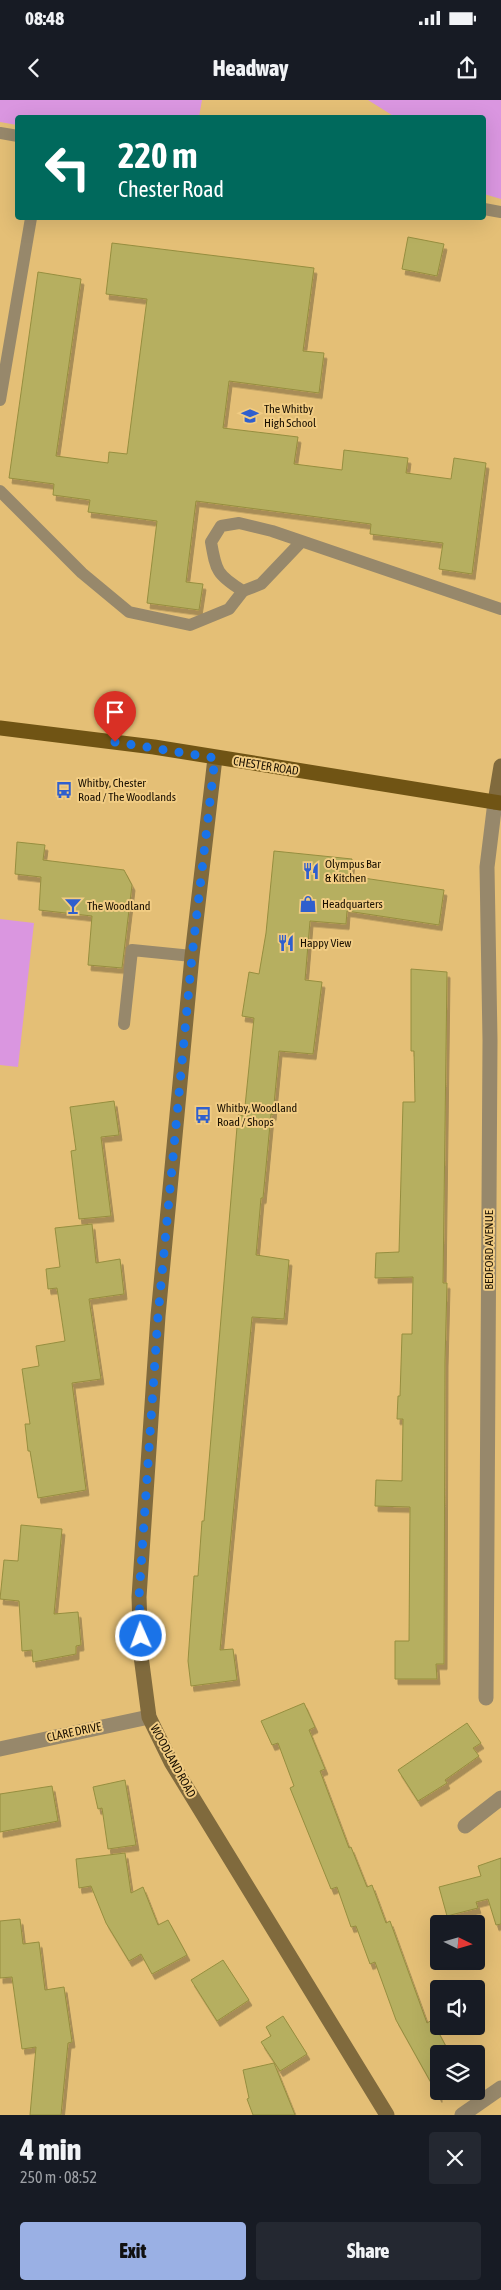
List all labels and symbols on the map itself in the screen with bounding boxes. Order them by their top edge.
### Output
place label: The Whitby High School [264,402,317,430]
school or university icon: The Whitby High School [240,406,260,426]
pin [94,691,136,742]
street label: CHESTER ROAD [232,754,300,778]
place label: Whitby, Chester Road / The Woodlands [78,776,176,804]
bus stop icon: Whitby, Chester Road / The Woodlands [54,780,74,800]
place label: Olympus Bar & Kitchen [325,857,381,885]
restaurant icon: Olympus Bar & Kitchen [301,861,321,881]
shop icon: Headquarters [298,894,318,914]
bar icon: The Woodland [63,896,83,916]
place label: Headquarters [322,897,383,911]
place label: The Woodland [87,899,151,913]
restaurant icon: Happy View [276,933,296,953]
place label: Happy View [300,936,352,950]
place label: Whitby, Woodland Road / Shops [217,1101,297,1129]
bus stop icon: Whitby, Woodland Road / Shops [193,1105,213,1125]
street label: BEDFORD AVENUE [482,1210,496,1290]
position arrow [114,1609,166,1661]
street label: CLARE DRIVE [45,1719,103,1745]
street label: WOODLAND ROAD [147,1722,199,1800]
north arrow [430,1915,485,1970]

